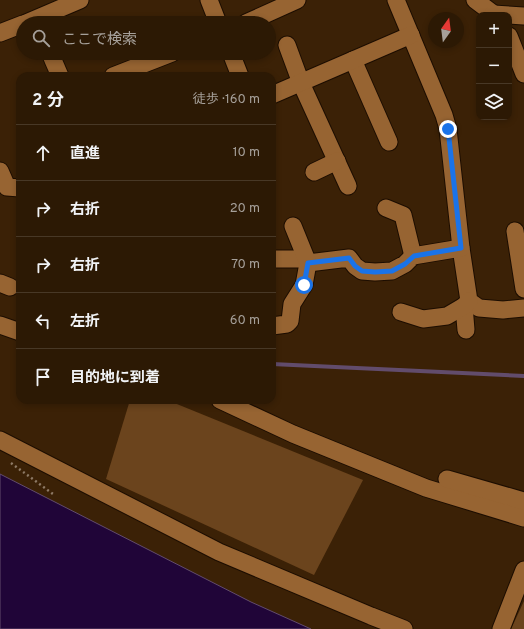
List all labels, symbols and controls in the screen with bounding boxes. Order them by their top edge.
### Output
north arrow [428,12,464,48]
map controls [476,12,512,120]
button: + [476,12,512,48]
search box [16,16,276,60]
icon: search [30,27,52,49]
text: ここで検索 [62,31,137,50]
button: − [476,48,512,84]
button: layers [476,84,512,120]
text: 2 分 [32,90,64,112]
text: 徒歩 · 160 m [193,92,260,108]
route end [439,120,457,138]
icon: ahead [32,142,54,164]
text: 直進 [70,145,100,164]
text: 10 m [233,145,260,161]
icon: right [32,198,54,220]
text: 右折 [70,201,100,220]
text: 20 m [230,201,260,217]
icon: right [32,254,54,276]
text: 右折 [70,257,100,276]
text: 70 m [231,257,260,273]
route start [295,276,313,294]
icon: left [32,310,54,332]
text: 左折 [70,313,100,332]
text: 60 m [230,313,260,329]
icon: arrive [32,366,54,388]
text: 目的地に到着 [70,369,160,388]

